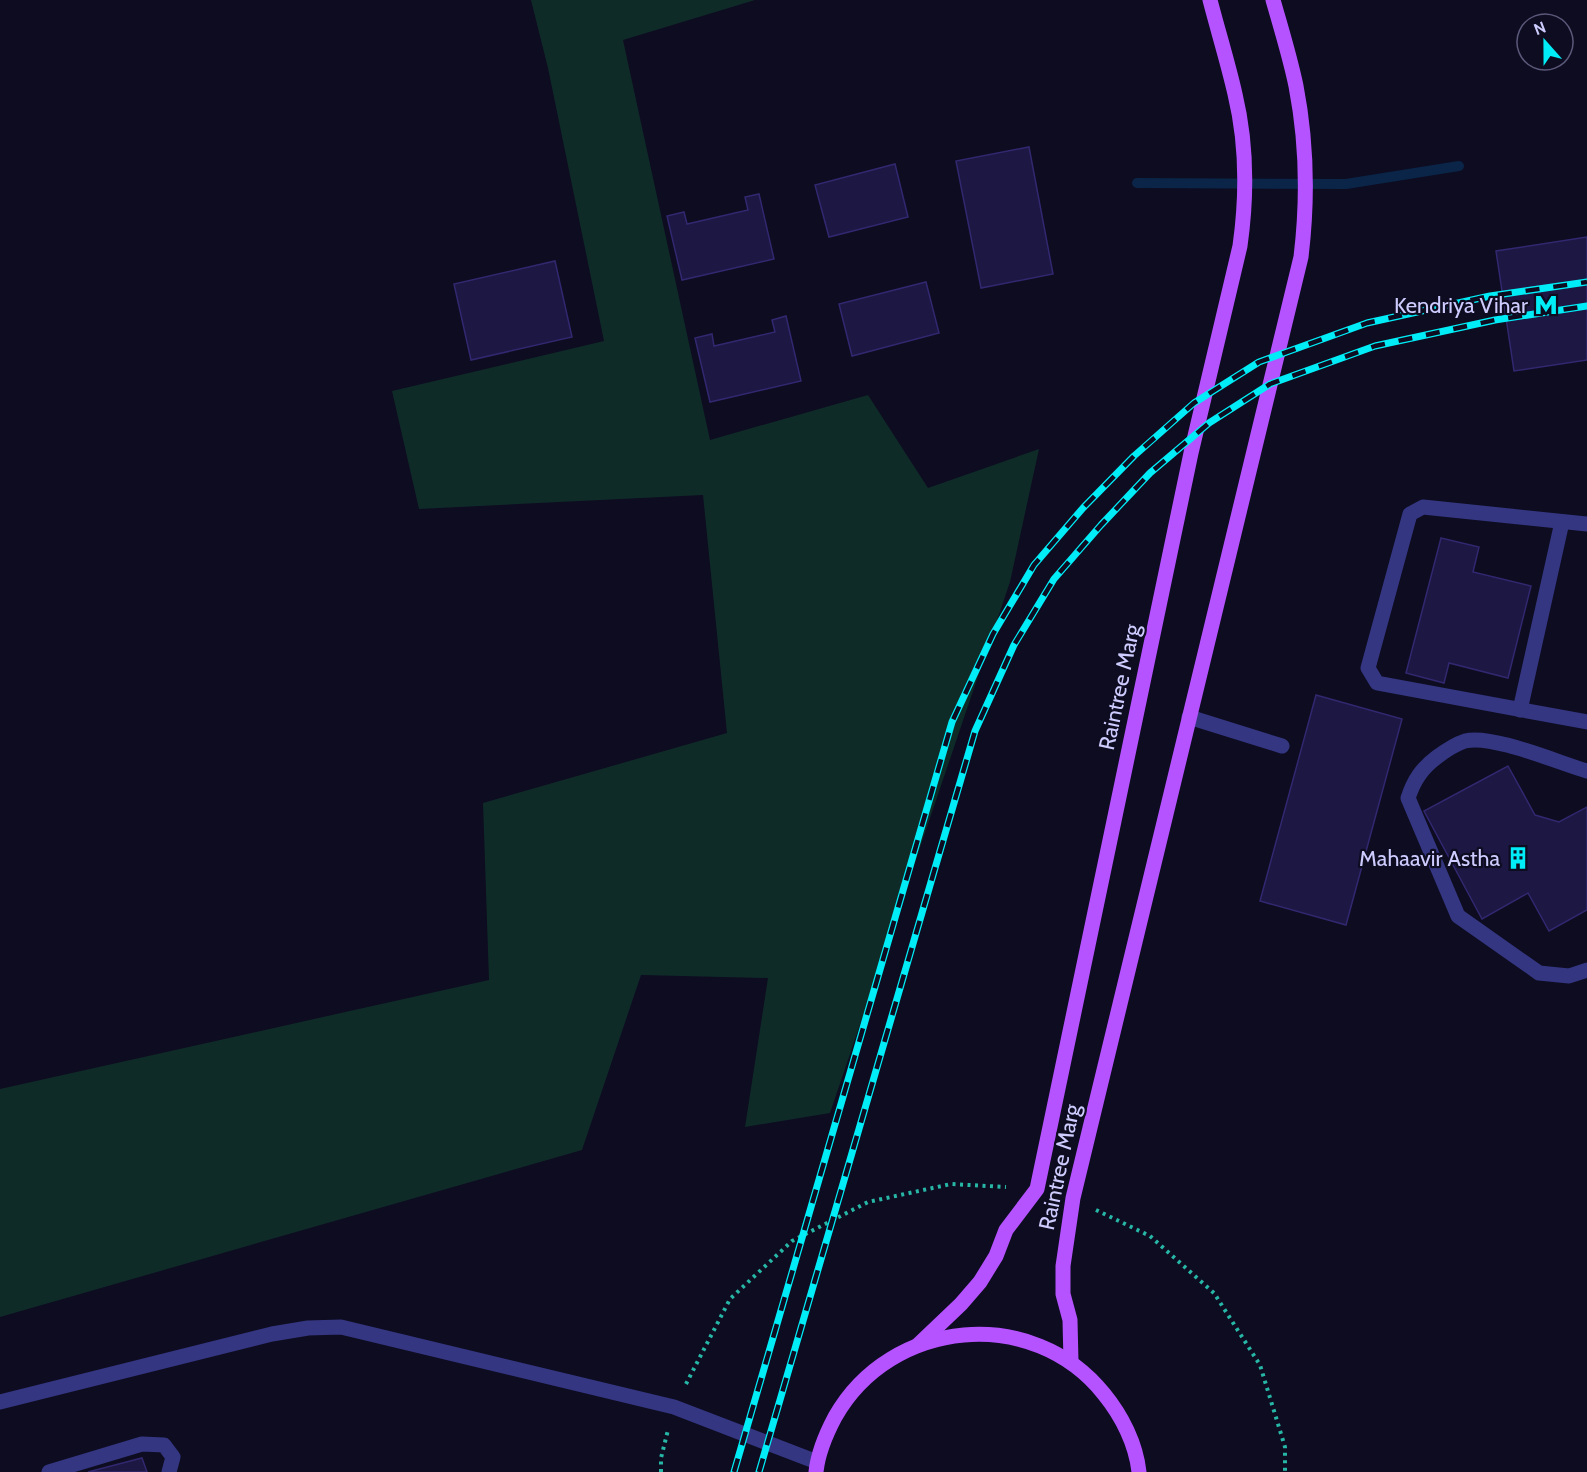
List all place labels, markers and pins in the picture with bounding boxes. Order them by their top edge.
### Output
place label: Kendriya Vihar [1394,292,1528,319]
metro station icon: Kendriya Vihar [1533,292,1559,318]
place label: Mahaavir Astha [1359,845,1500,872]
building icon: Mahaavir Astha [1505,845,1531,871]

